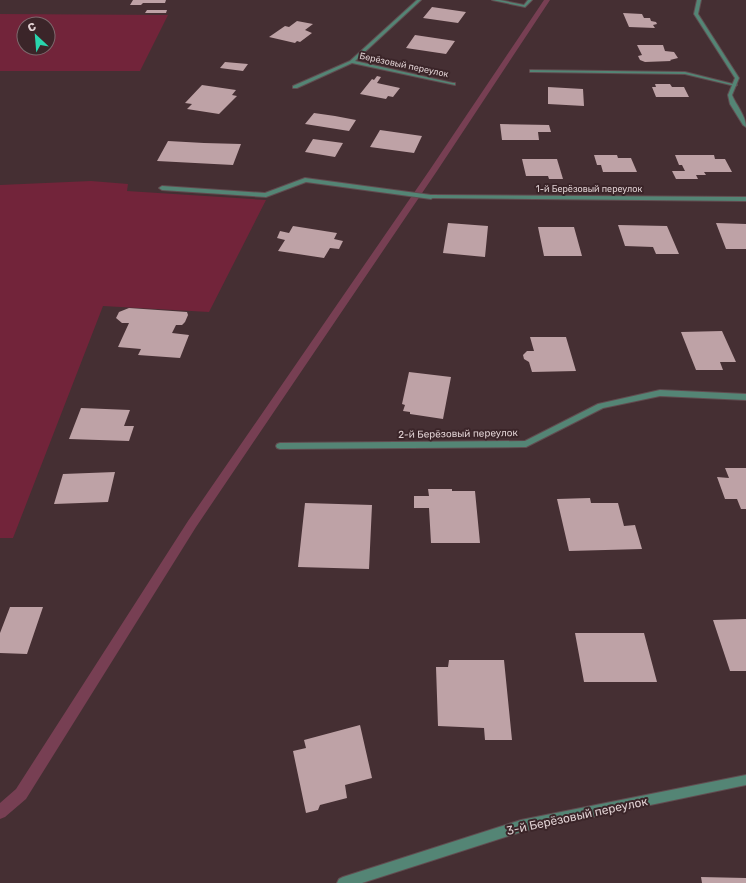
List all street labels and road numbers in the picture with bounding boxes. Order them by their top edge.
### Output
street label: Берёзовый переулок [359,51,449,79]
street label: 1-й Берёзовый переулок [536,184,642,194]
street label: 2-й Берёзовый переулок [398,427,519,441]
street label: 3-й Берёзовый переулок [505,794,649,838]

